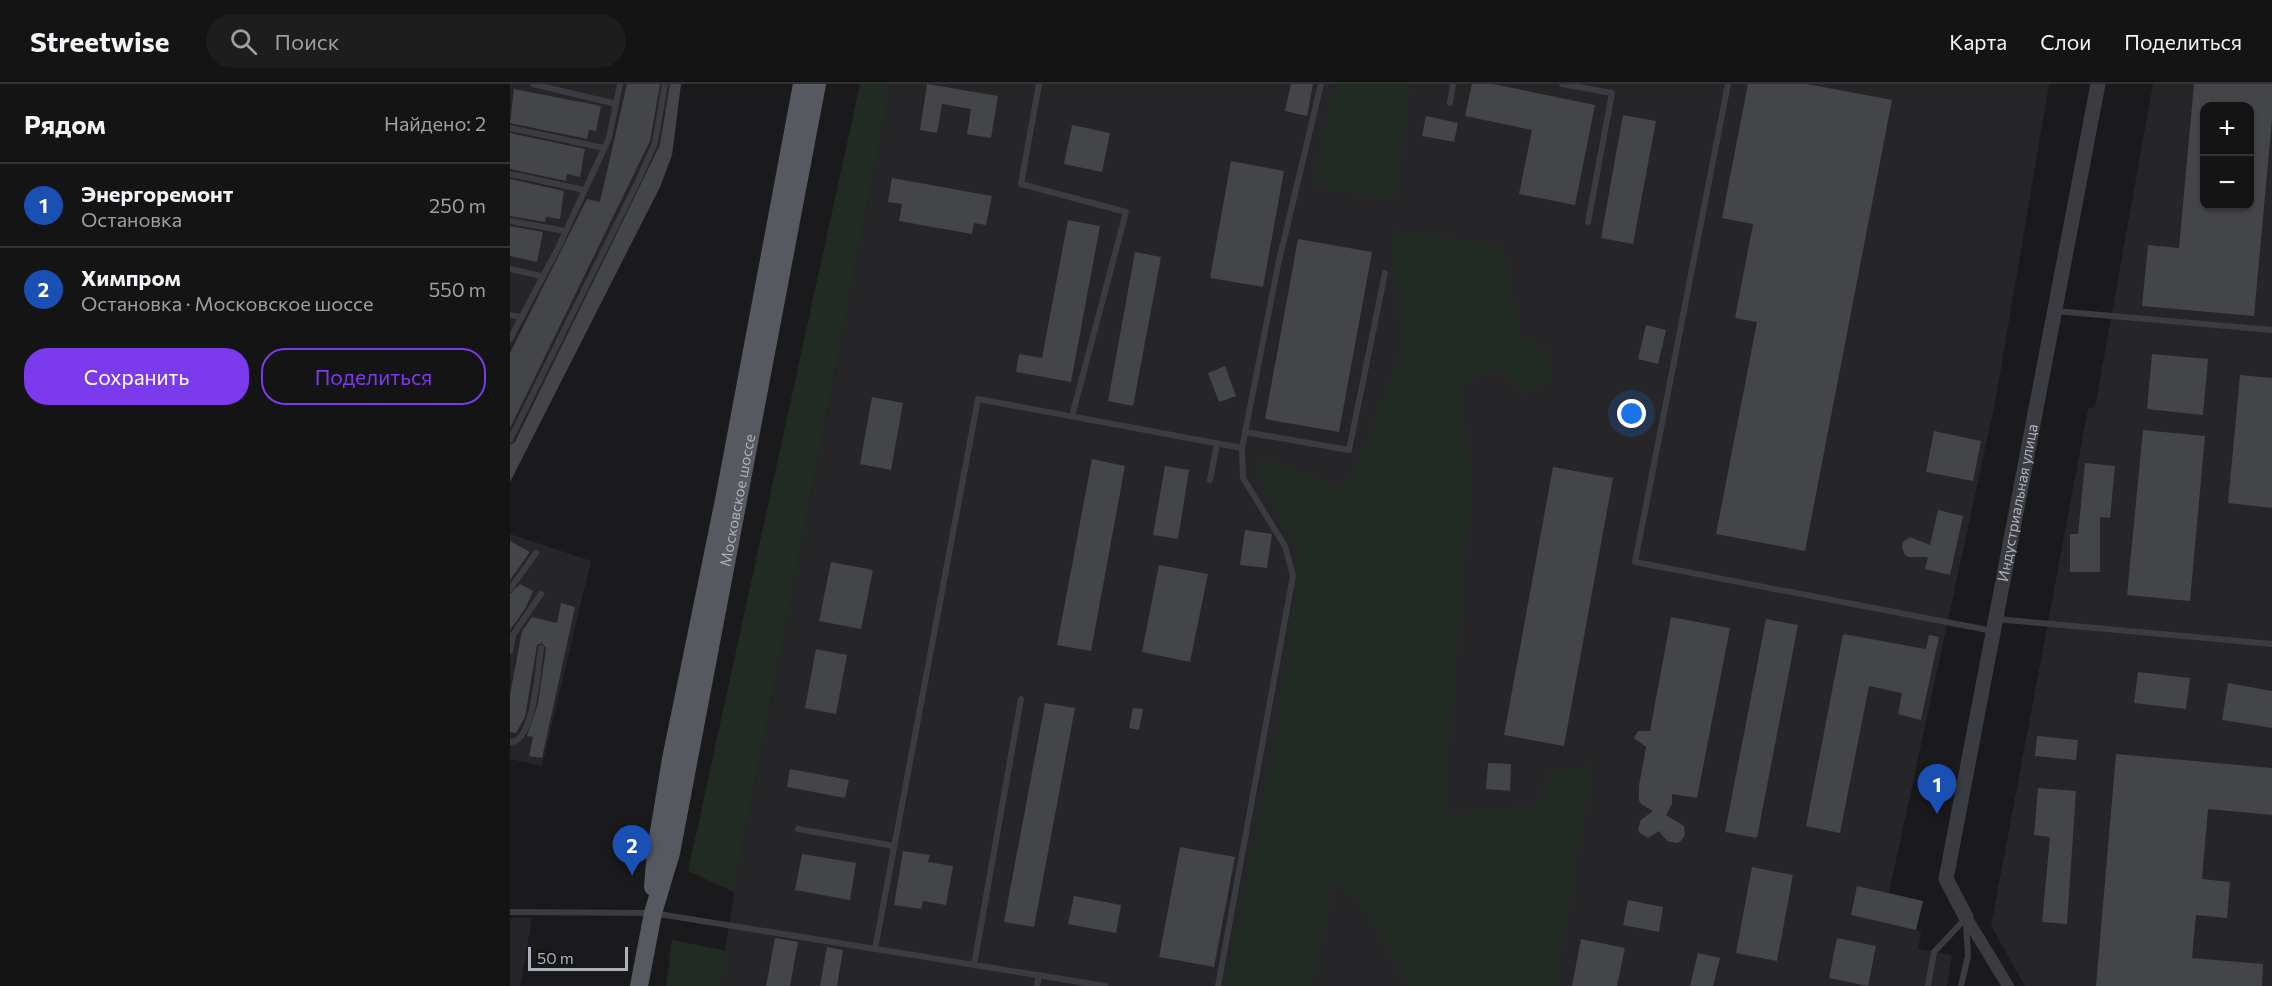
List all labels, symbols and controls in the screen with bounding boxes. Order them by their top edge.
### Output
search box [206,14,626,68]
text: Streetwise [30,24,170,58]
icon: search [227,25,260,58]
text: Поиск [275,28,339,55]
text: Карта [1949,29,2007,54]
text: Слои [2040,29,2091,54]
text: Поделиться [2124,29,2242,54]
map controls [2200,102,2254,210]
button: + [2200,102,2254,156]
text: Рядом [24,108,106,139]
text: Найдено: 2 [384,111,486,135]
button: − [2200,156,2254,210]
text: Энергоремонт [81,180,233,207]
text: 1 [39,193,48,217]
text: 250 m [429,193,486,217]
text: Остановка [81,207,182,231]
text: Химпром [81,264,181,291]
text: 2 [38,277,49,301]
text: 550 m [429,277,486,301]
text: Остановка · Московское шоссе [81,291,374,315]
button: Сохранить [24,348,249,405]
button: Поделиться [261,348,486,405]
your location [1617,399,1646,428]
street label: Индустриальная улица [1993,422,2041,583]
street label: Московское шоссе [716,432,758,568]
pin: 1 [1918,764,1956,814]
pin: 2 [612,826,652,875]
scale bar [528,944,628,972]
text: 50 m [537,948,574,967]

